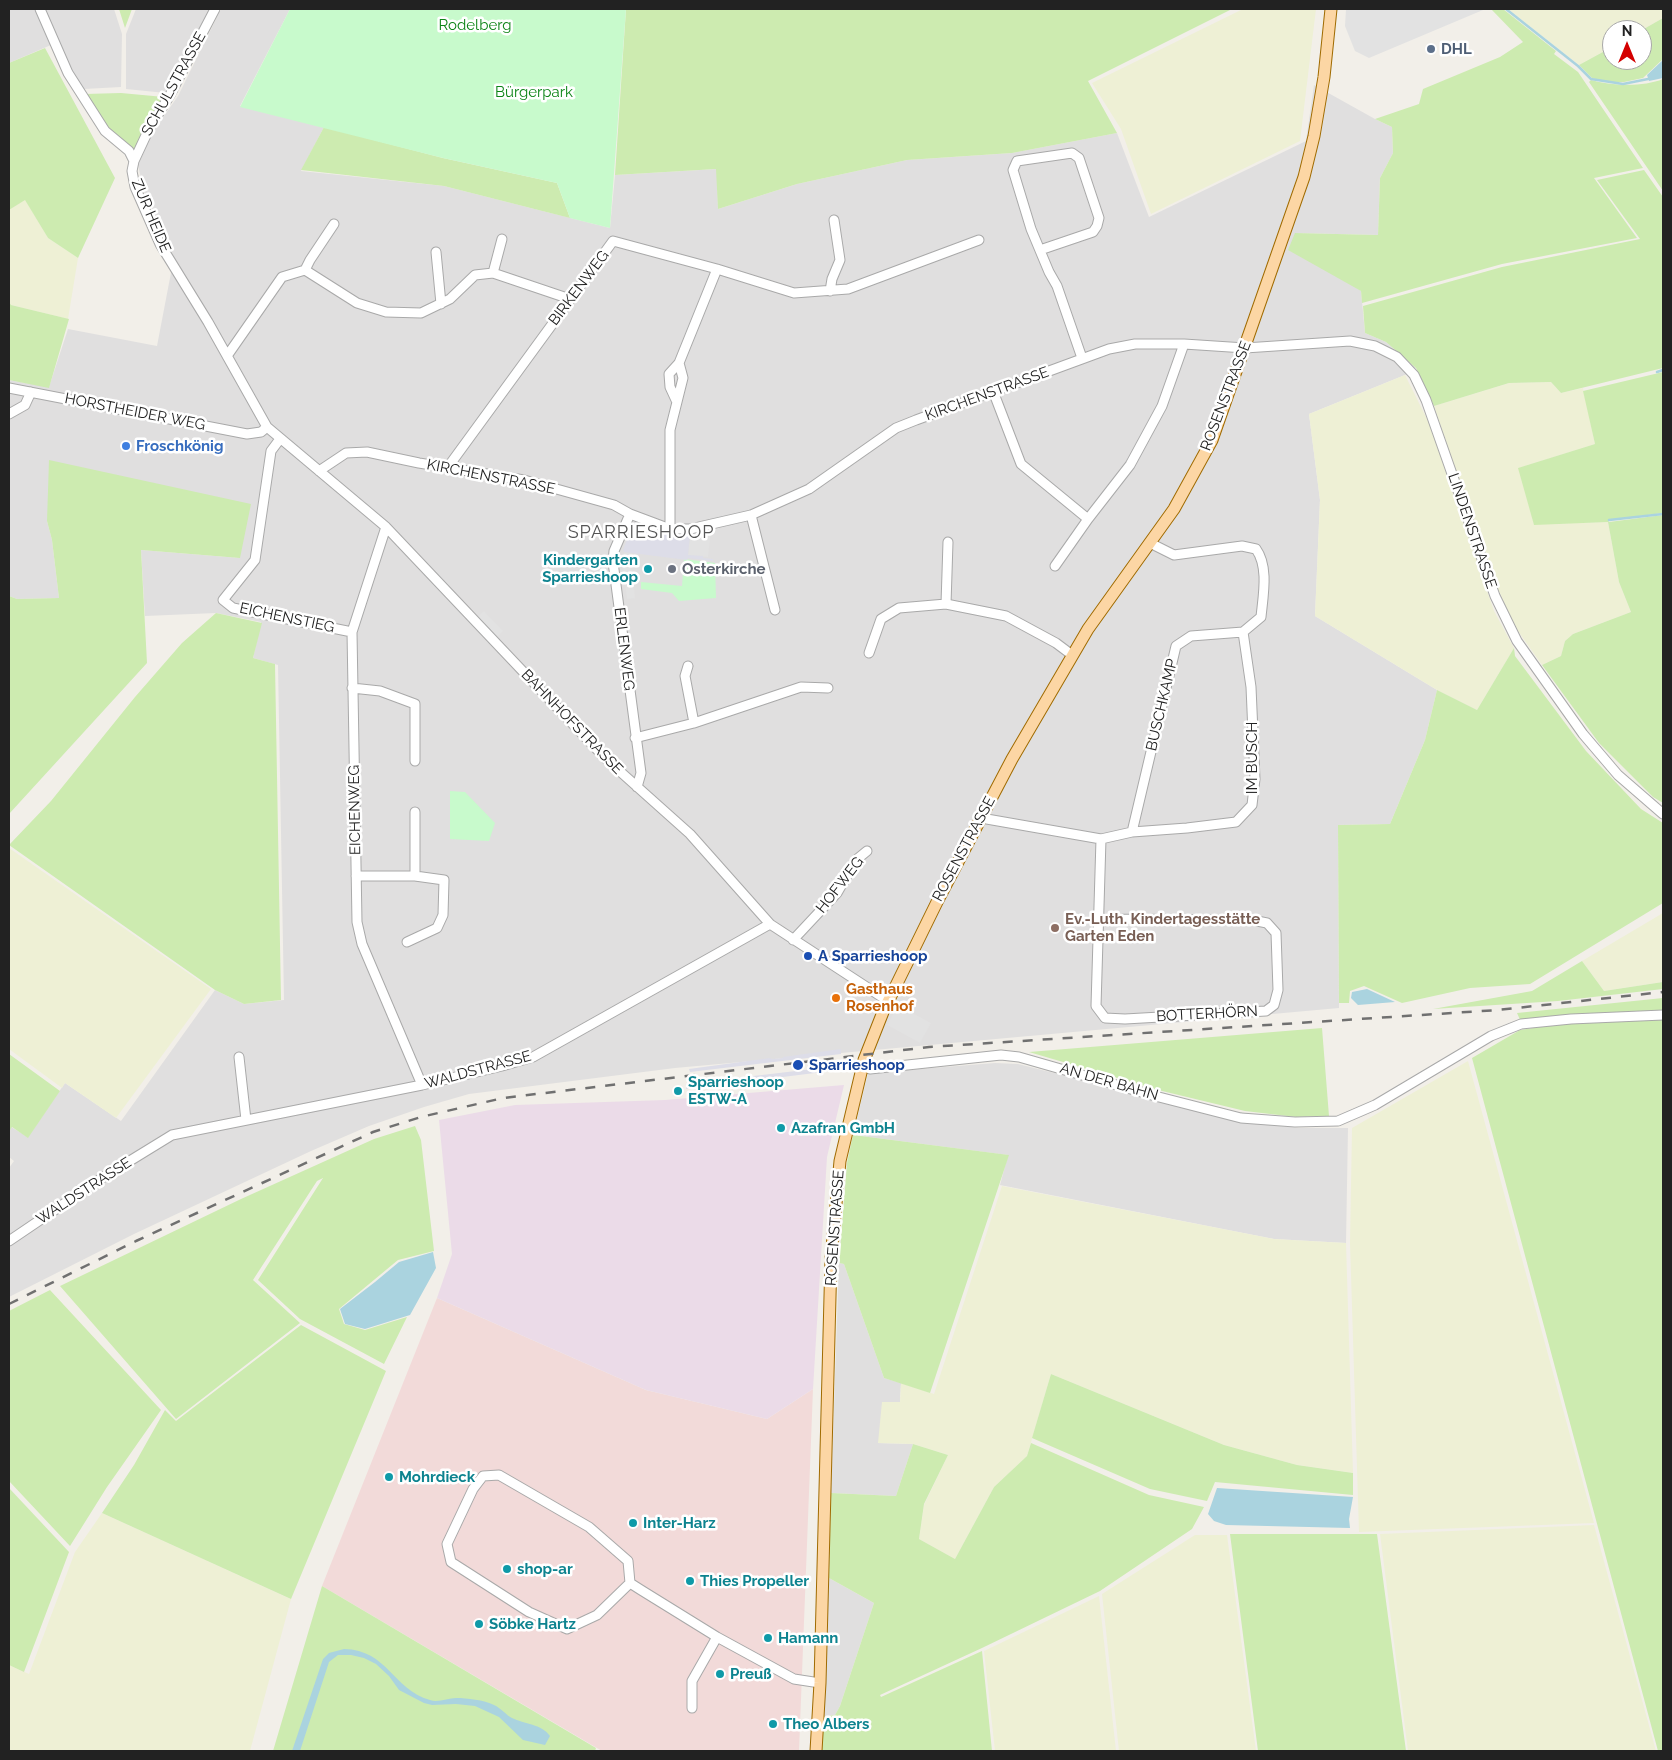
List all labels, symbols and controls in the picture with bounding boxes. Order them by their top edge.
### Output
park label: Rodelberg [438,16,512,34]
north arrow [1602,20,1652,70]
text: N [1622,23,1632,39]
street label: SCHULSTRASSE [138,29,210,139]
place label: DHL [1441,40,1472,58]
marker: DHL [1425,43,1437,55]
park label: Bürgerpark [495,83,573,101]
street label: ZUR HEIDE [127,177,175,255]
street label: BIRKENWEG [545,247,613,329]
street label: ROSENSTRASSE [1197,339,1255,453]
street label: KIRCHENSTRASSE [923,363,1051,425]
street label: HORSTHEIDER WEG [63,390,207,434]
place label: Froschkönig [136,437,223,455]
marker: Froschkönig [120,440,132,452]
street label: KIRCHENSTRASSE [425,456,557,498]
street label: LINDENSTRASSE [1444,471,1500,591]
district label: SPARRIESHOOP [566,522,716,544]
place label: Kindergarten Sparrieshoop [542,551,638,586]
place label: Osterkirche [682,560,766,578]
marker: Kindergarten Sparrieshoop [642,563,654,575]
marker: Osterkirche [666,563,678,575]
street label: EICHENSTIEG [238,599,336,637]
street label: ERLENWEG [610,606,638,692]
street label: BUSCHKAMP [1143,657,1181,753]
street label: BAHNHOFSTRASSE [517,666,627,778]
street label: IM BUSCH [1243,722,1261,794]
street label: EICHENWEG [345,765,365,855]
street label: ROSENSTRASSE [929,793,999,905]
street label: HOFWEG [812,853,868,917]
place label: Ev.-Luth. Kindertagesstätte Garten Eden [1065,910,1260,945]
marker: Ev.-Luth. Kindertagesstätte Garten Eden [1049,922,1061,934]
place label: A Sparrieshoop [818,947,928,965]
marker: A Sparrieshoop [802,950,814,962]
place label: Gasthaus Rosenhof [846,980,914,1015]
marker: Gasthaus Rosenhof [830,992,842,1004]
street label: BOTTERHÖRN [1156,1002,1258,1026]
street label: WALDSTRASSE [423,1047,533,1093]
place label: Sparrieshoop [809,1056,905,1074]
marker: Sparrieshoop [791,1058,805,1072]
street label: AN DER BAHN [1058,1059,1160,1105]
place label: Sparrieshoop ESTW-A [688,1073,784,1108]
marker: Sparrieshoop ESTW-A [672,1085,684,1097]
place label: Azafran GmbH [791,1119,895,1137]
marker: Azafran GmbH [775,1122,787,1134]
street label: WALDSTRASSE [33,1154,135,1228]
street label: ROSENSTRASSE [822,1169,848,1287]
place label: Mohrdieck [399,1468,475,1486]
marker: Mohrdieck [383,1471,395,1483]
place label: Inter-Harz [643,1514,716,1532]
marker: Inter-Harz [627,1517,639,1529]
place label: shop-ar [517,1560,573,1578]
marker: shop-ar [501,1563,513,1575]
place label: Thies Propeller [700,1572,809,1590]
marker: Thies Propeller [684,1575,696,1587]
place label: Söbke Hartz [489,1615,576,1633]
marker: Söbke Hartz [473,1618,485,1630]
place label: Hamann [778,1629,838,1647]
marker: Hamann [762,1632,774,1644]
place label: Preuß [730,1665,772,1683]
marker: Preuß [714,1668,726,1680]
place label: Theo Albers [783,1715,870,1733]
marker: Theo Albers [767,1718,779,1730]

